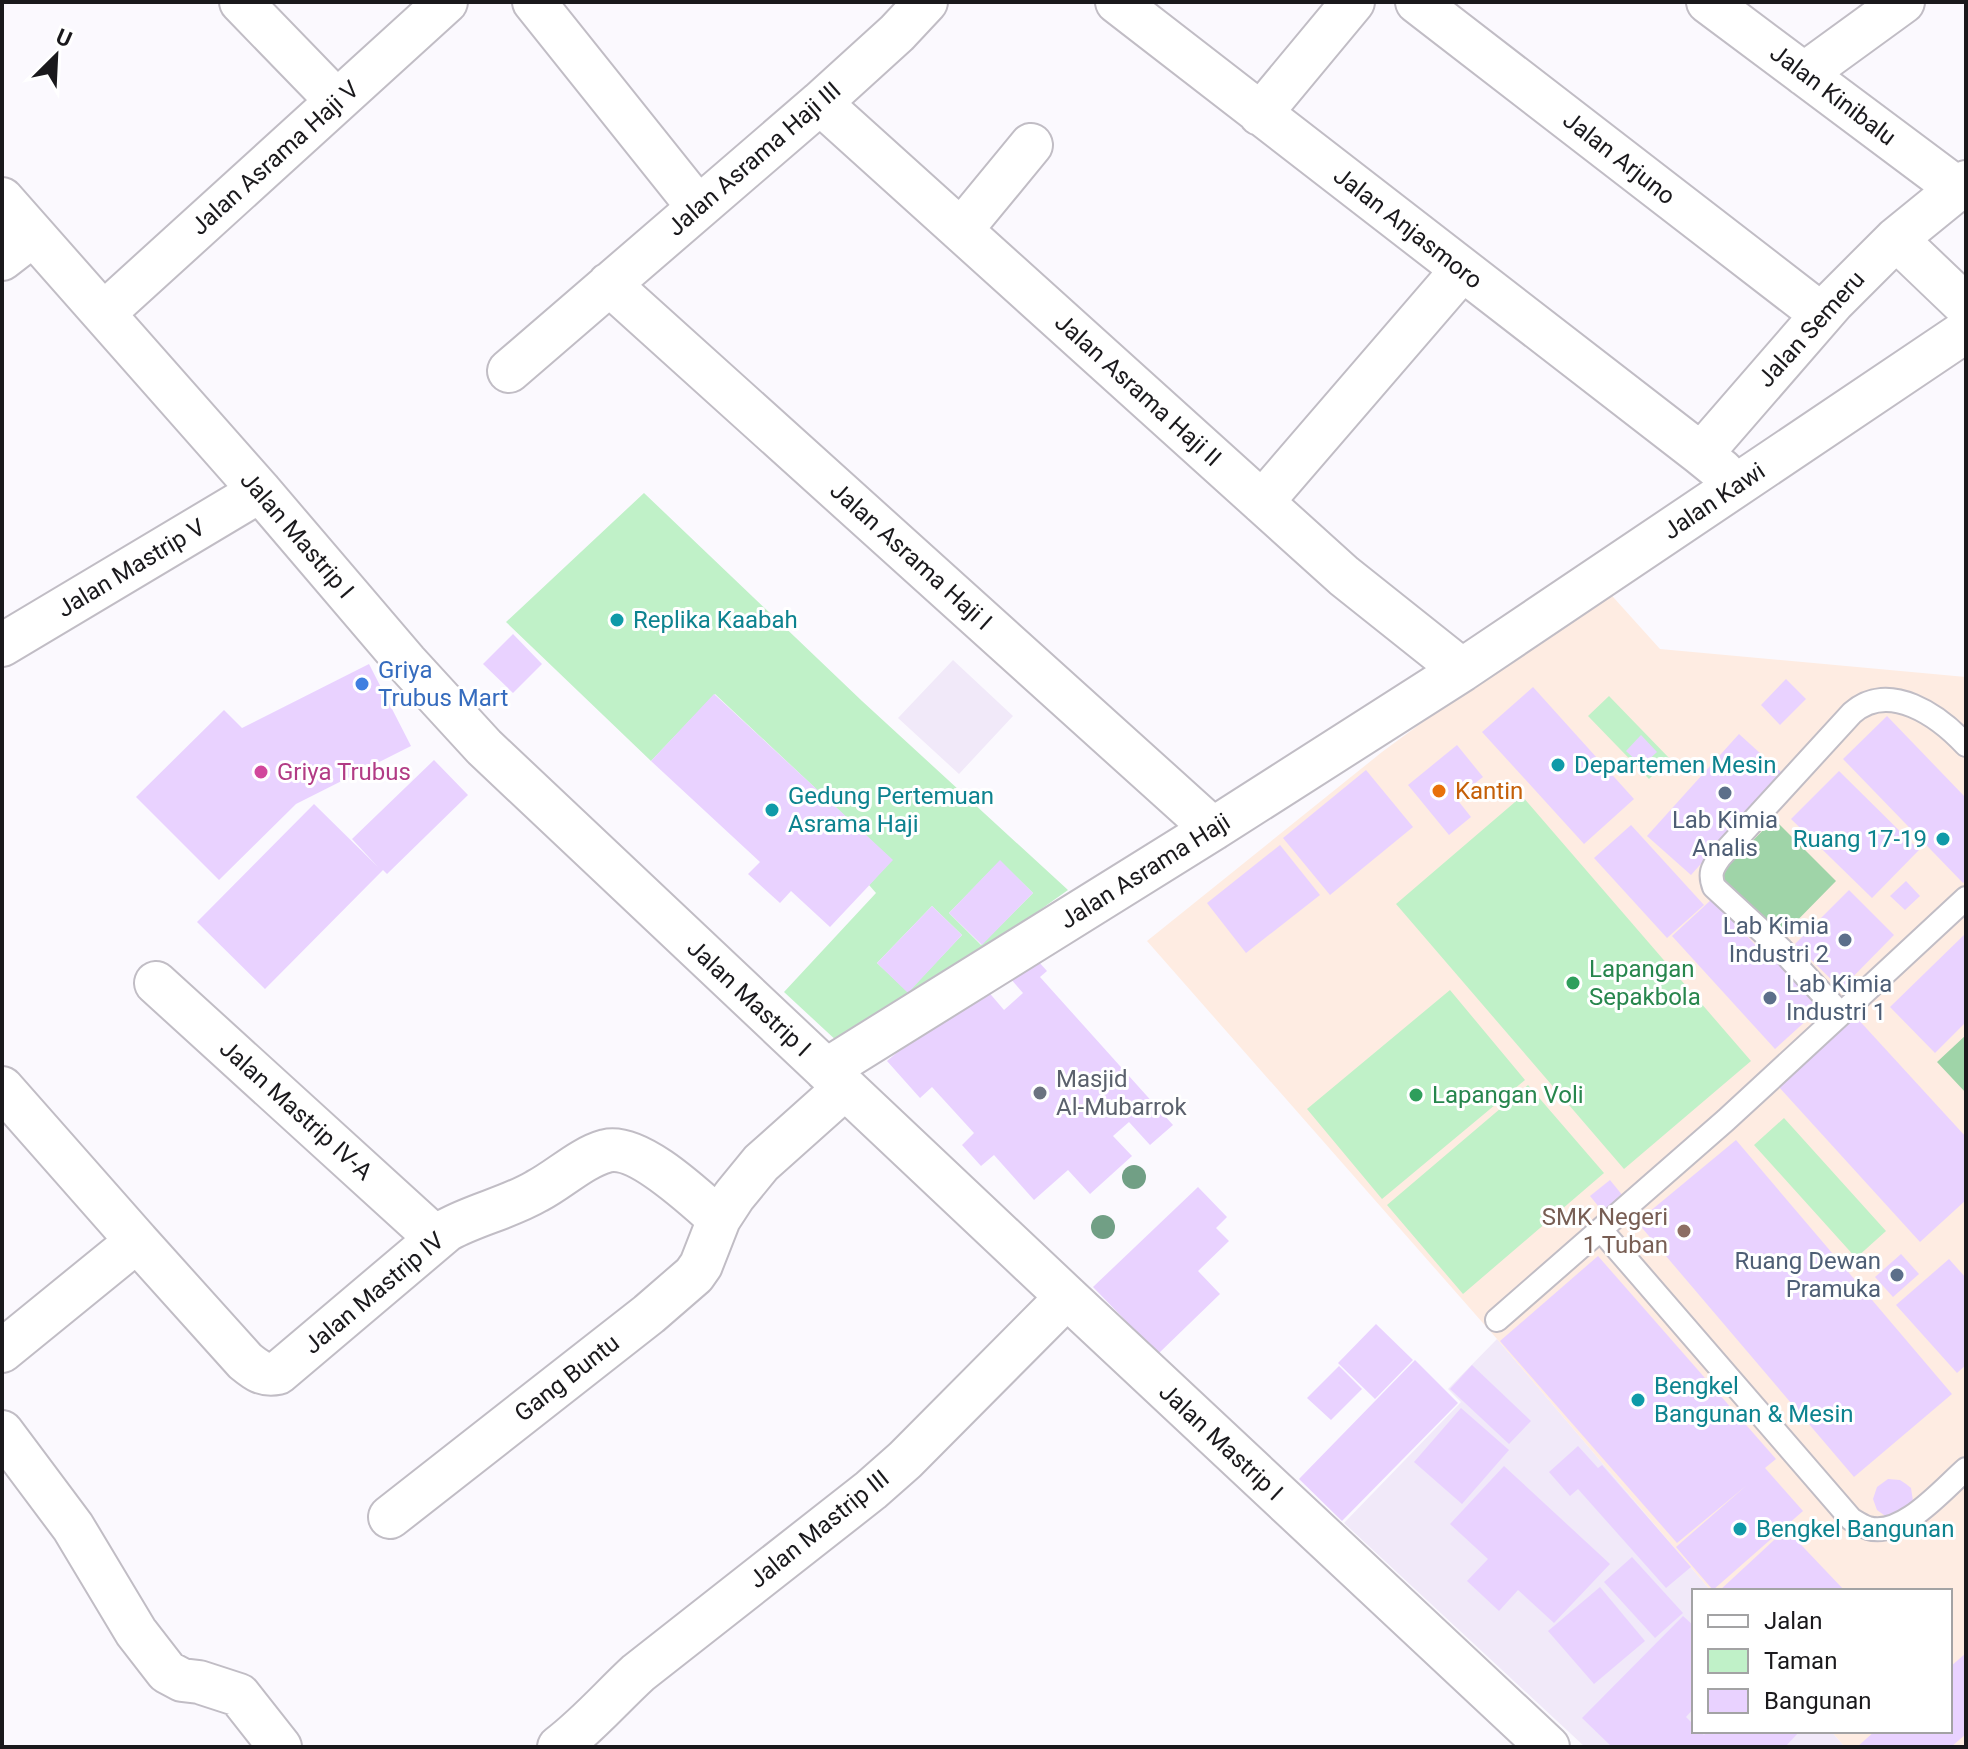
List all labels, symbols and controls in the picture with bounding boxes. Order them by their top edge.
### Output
north arrow [16,16,96,96]
text: U [52,24,76,53]
street label: Jalan Kinibalu [1765,39,1901,151]
street label: Jalan Asrama Haji V [185,75,365,241]
street label: Jalan Asrama Haji III [662,76,846,242]
street label: Jalan Arjuno [1558,106,1680,210]
street label: Jalan Anjasmoro [1328,161,1488,295]
street label: Jalan Semeru [1752,265,1870,393]
street label: Jalan Asrama Haji II [1049,308,1227,472]
street label: Jalan Kawi [1658,457,1770,545]
street label: Jalan Mastrip I [234,466,360,604]
street label: Jalan Asrama Haji I [825,476,997,636]
street label: Jalan Mastrip V [52,513,210,623]
place label: Replika Kaabah [633,606,798,634]
marker: Replika Kaabah [608,611,626,629]
place label: Griya Trubus Mart [378,656,509,712]
marker: Griya Trubus Mart [353,675,371,693]
place label: Departemen Mesin [1574,751,1776,779]
marker: Departemen Mesin [1549,756,1567,774]
place label: Griya Trubus [277,758,411,786]
marker: Griya Trubus [252,763,270,781]
place label: Kantin [1455,777,1523,805]
place label: Gedung Pertemuan Asrama Haji [788,782,994,838]
marker: Kantin [1430,782,1448,800]
marker: Lab Kimia Analis [1716,784,1734,802]
marker: Gedung Pertemuan Asrama Haji [763,801,781,819]
place label: Lab Kimia Analis [1672,806,1778,862]
street label: Jalan Asrama Haji [1055,807,1235,935]
place label: Ruang 17-19 [1793,825,1927,853]
marker: Ruang 17-19 [1934,830,1952,848]
place label: Lab Kimia Industri 2 [1723,912,1829,968]
marker: Lab Kimia Industri 2 [1836,931,1854,949]
street label: Jalan Mastrip I [681,934,817,1062]
place label: Lapangan Sepakbola [1589,955,1701,1011]
place label: Lab Kimia Industri 1 [1786,970,1892,1026]
marker: Lapangan Sepakbola [1564,974,1582,992]
marker: Lab Kimia Industri 1 [1761,989,1779,1007]
street label: Jalan Mastrip IV-A [214,1034,378,1186]
place label: Masjid Al-Mubarrok [1056,1065,1188,1121]
place label: Lapangan Voli [1432,1081,1584,1109]
marker: Masjid Al-Mubarrok [1031,1084,1049,1102]
marker: Lapangan Voli [1407,1086,1425,1104]
place label: SMK Negeri 1 Tuban [1542,1203,1668,1259]
marker: SMK Negeri 1 Tuban [1675,1222,1693,1240]
street label: Jalan Mastrip IV [298,1226,450,1360]
place label: Ruang Dewan Pramuka [1734,1247,1881,1303]
marker: Ruang Dewan Pramuka [1888,1266,1906,1284]
street label: Gang Buntu [509,1329,625,1427]
place label: Bengkel Bangunan & Mesin [1654,1372,1854,1428]
street label: Jalan Mastrip I [1153,1378,1289,1506]
marker: Bengkel Bangunan & Mesin [1629,1391,1647,1409]
street label: Jalan Mastrip III [744,1464,894,1594]
place label: Bengkel Bangunan [1756,1515,1954,1543]
marker: Bengkel Bangunan [1731,1520,1749,1538]
legend [1692,1589,1952,1733]
text: Jalan [1764,1607,1822,1635]
text: Taman [1764,1647,1837,1675]
text: Bangunan [1764,1687,1872,1715]

